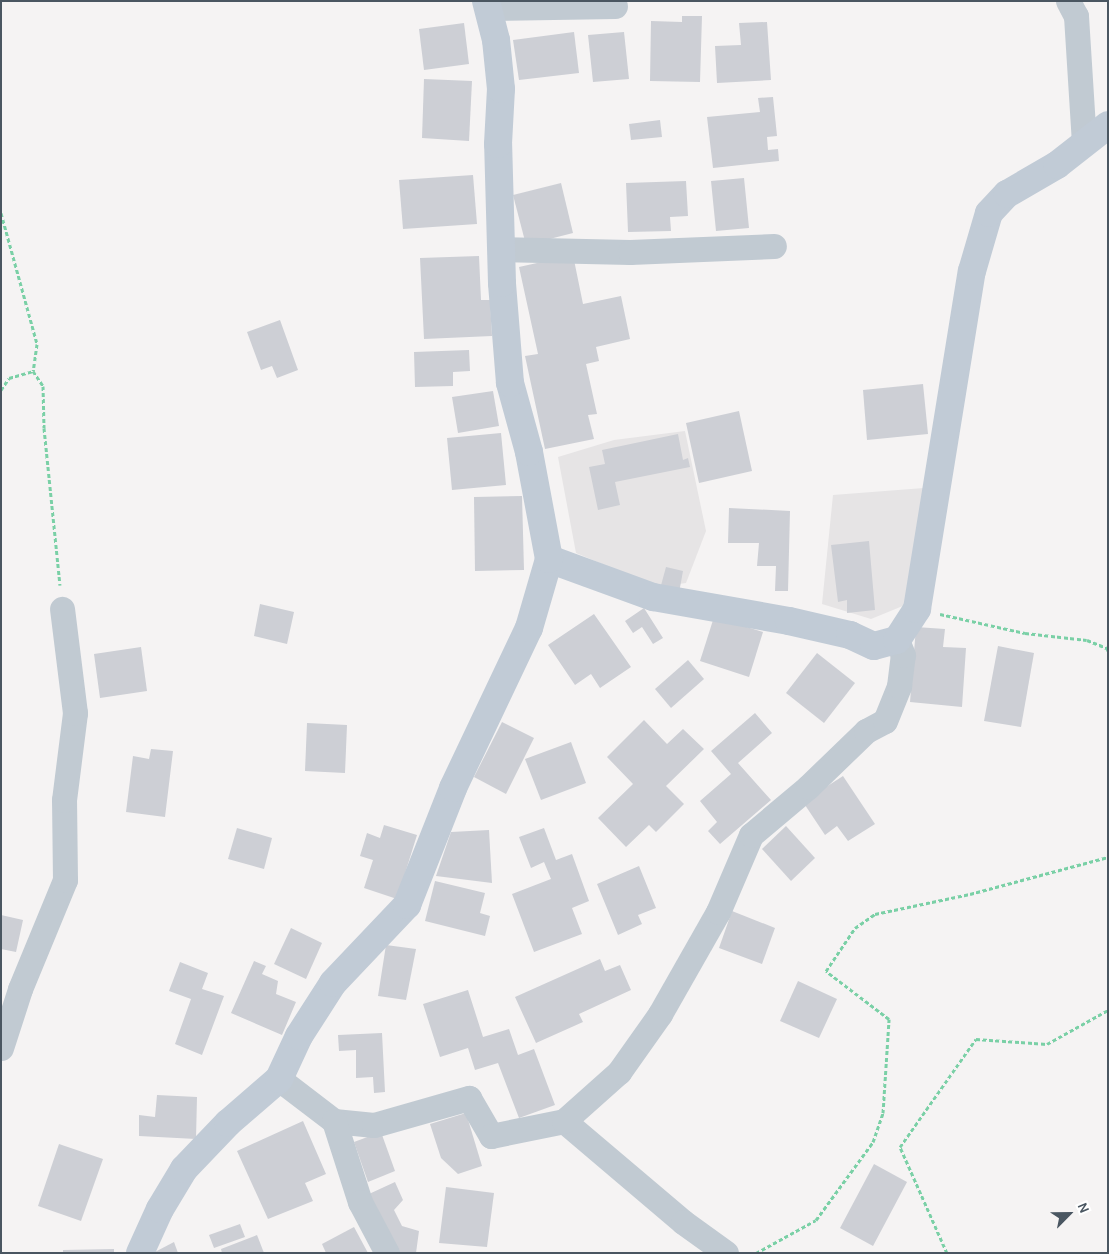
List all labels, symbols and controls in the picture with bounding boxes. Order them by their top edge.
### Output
north arrow [1044,1189,1094,1239]
text: N [1073,1200,1093,1216]

